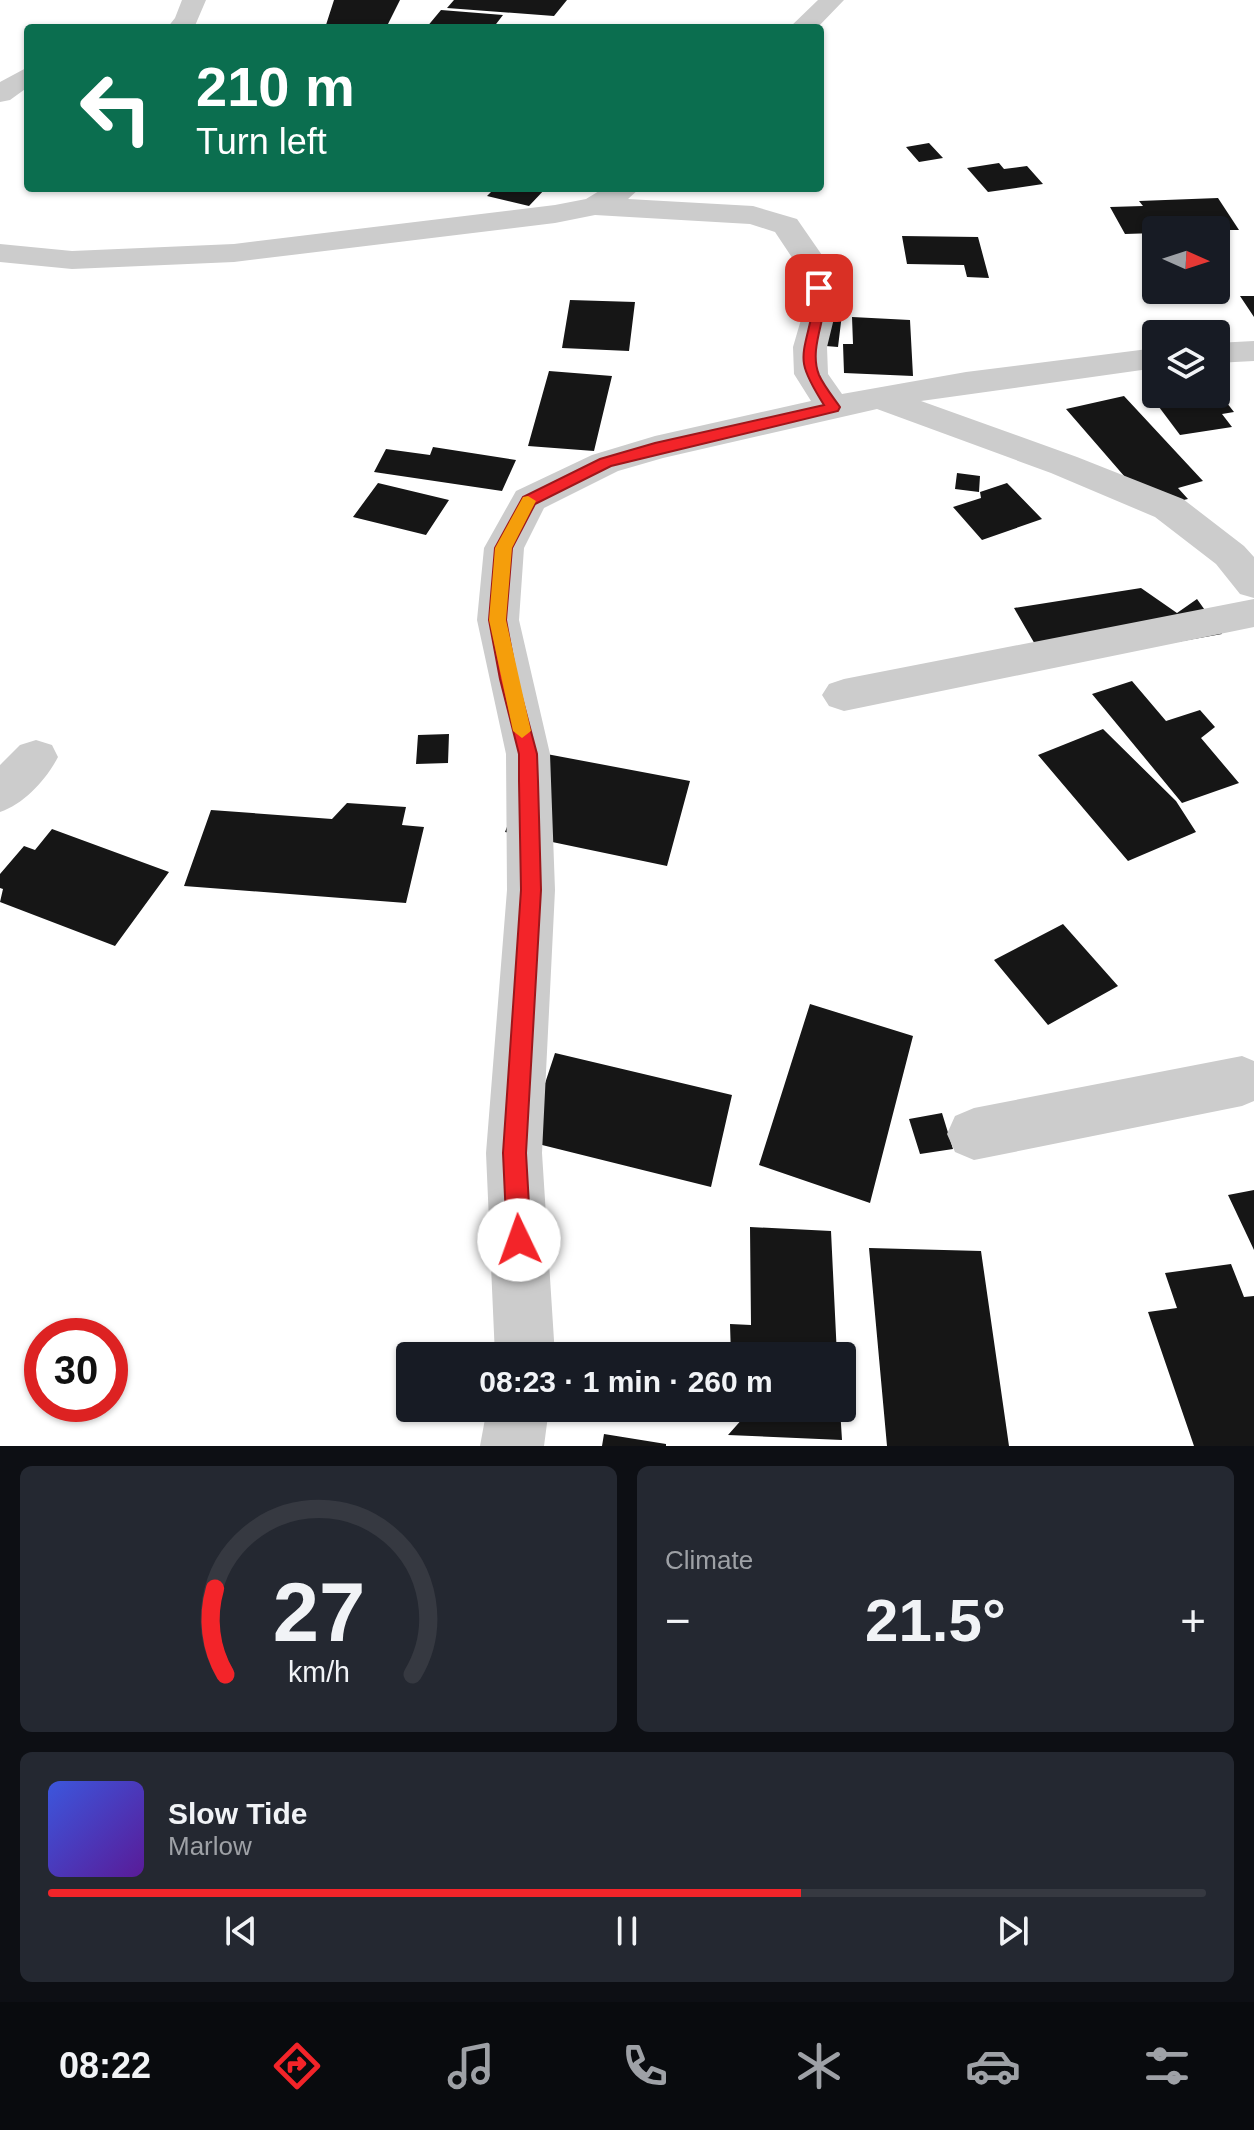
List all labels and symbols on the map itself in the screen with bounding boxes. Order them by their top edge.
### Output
north arrow [1142,216,1230,304]
pin [785,254,853,322]
position arrow [477,1198,561,1282]
speed limit sign: 30 [24,1318,128,1422]

